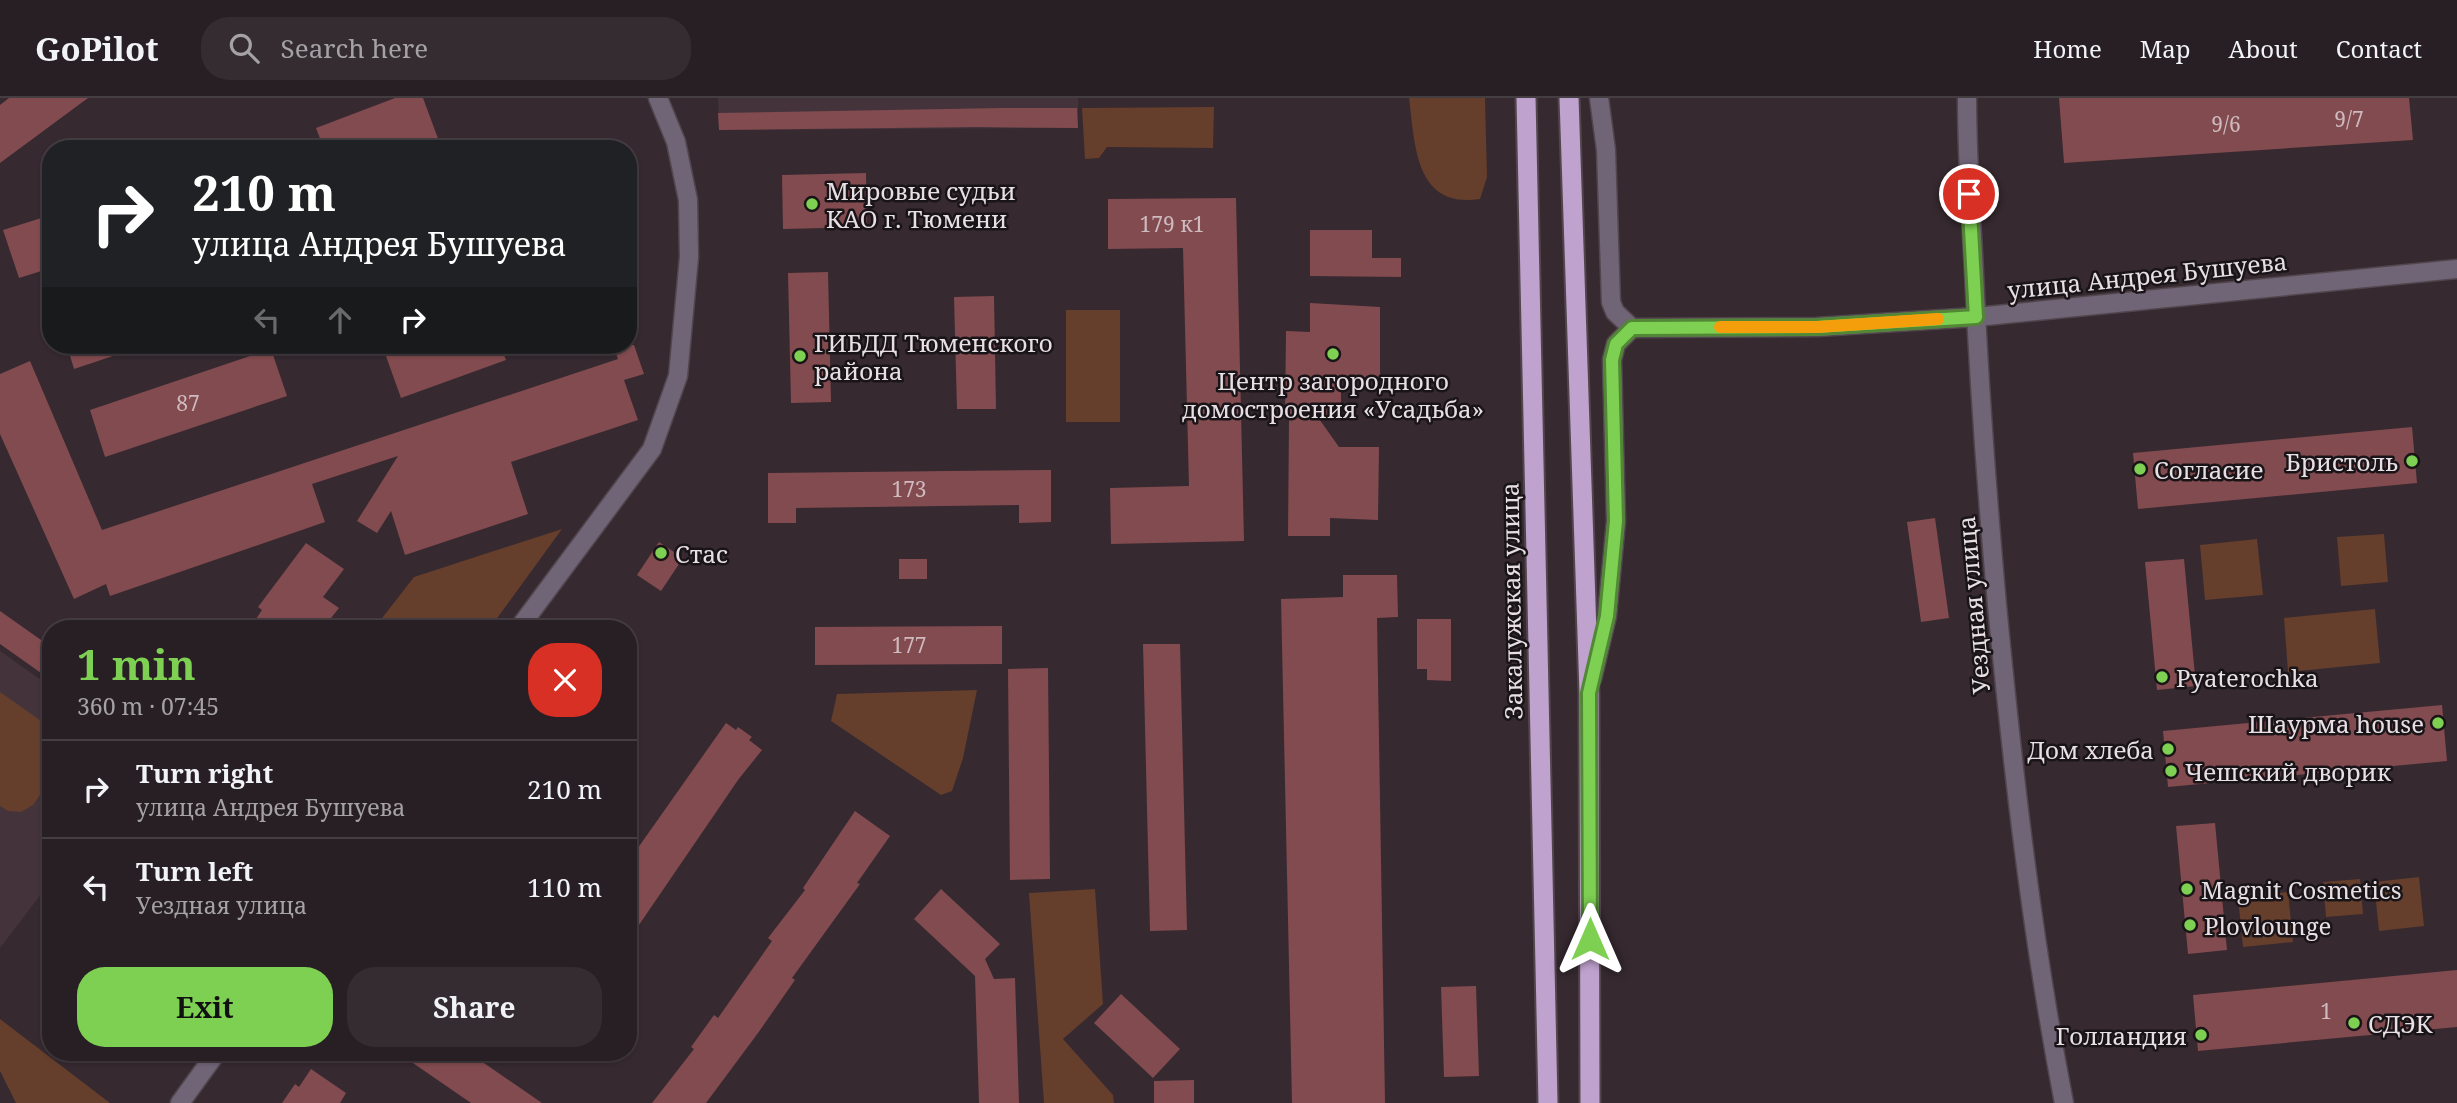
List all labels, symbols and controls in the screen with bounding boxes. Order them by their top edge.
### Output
search box [201,17,691,80]
text: GoPilot [35,26,159,71]
icon: search [225,29,263,67]
text: Search here [281,30,428,66]
text: Home [2033,32,2102,65]
text: Map [2140,32,2191,65]
text: About [2229,32,2298,65]
text: Contact [2336,32,2422,65]
house number: 9/7 [2334,105,2364,133]
house number: 9/6 [2211,110,2241,138]
text: 210 m [192,159,336,225]
pin [1939,164,1999,224]
icon: right [77,168,168,259]
place label: Мировые судьи КАО г. Тюмени [826,174,1016,235]
icon: arrive [1950,175,1988,213]
marker: Мировые судьи КАО г. Тюмени [804,196,820,212]
house number: 179 к1 [1140,210,1204,238]
text: улица Андрея Бушуева [192,222,567,265]
street label: улица Андрея Бушуева [2006,244,2288,306]
icon: left [248,301,286,339]
icon: ahead [321,301,359,339]
icon: right [394,301,432,339]
place label: ГИБДД Тюменского района [814,326,1053,387]
marker: Центр загородного домостроения «Усадьба» [1325,346,1341,362]
marker: ГИБДД Тюменского района [792,348,808,364]
place label: Центр загородного домостроения «Усадьба» [1182,364,1484,425]
house number: 87 [176,389,200,417]
place label: Бристоль [2285,445,2398,478]
place label: Согласие [2154,453,2263,486]
marker: Бристоль [2404,453,2420,469]
marker: Согласие [2132,461,2148,477]
house number: 173 [891,475,927,503]
street label: Закалужская улица [1492,482,1530,720]
street label: Уездная улица [1949,515,1997,695]
place label: Стас [675,537,728,570]
marker: Стас [653,545,669,561]
house number: 177 [891,631,927,659]
text: 1 min [77,635,196,692]
button: close [528,643,602,717]
place label: Pyaterochka [2176,661,2319,694]
marker: Pyaterochka [2154,669,2170,685]
text: 360 m · 07:45 [77,690,219,722]
place label: Шаурма house [2248,707,2424,740]
marker: Шаурма house [2430,715,2446,731]
place label: Дом хлеба [2027,733,2154,766]
marker: Дом хлеба [2160,741,2176,757]
text: Turn right [136,755,273,791]
place label: Чешский дворик [2185,755,2392,788]
marker: Чешский дворик [2163,763,2179,779]
icon: right [77,770,115,808]
text: 210 m [527,771,602,807]
text: улица Андрея Бушуева [136,791,405,823]
text: Turn left [136,853,253,889]
icon: left [77,868,115,906]
text: 110 m [527,869,602,905]
place label: Magnit Cosmetics [2201,873,2401,906]
marker: Magnit Cosmetics [2179,881,2195,897]
text: Уездная улица [136,889,307,921]
position arrow [1553,902,1627,976]
place label: Plovlounge [2204,909,2331,942]
marker: Plovlounge [2182,917,2198,933]
button: Exit [77,967,333,1047]
button: Share [347,967,602,1047]
house number: 1 [2320,997,2332,1025]
place label: СДЭК [2368,1007,2434,1040]
marker: СДЭК [2346,1015,2362,1031]
place label: Голландия [2056,1019,2187,1052]
marker: Голландия [2193,1027,2209,1043]

